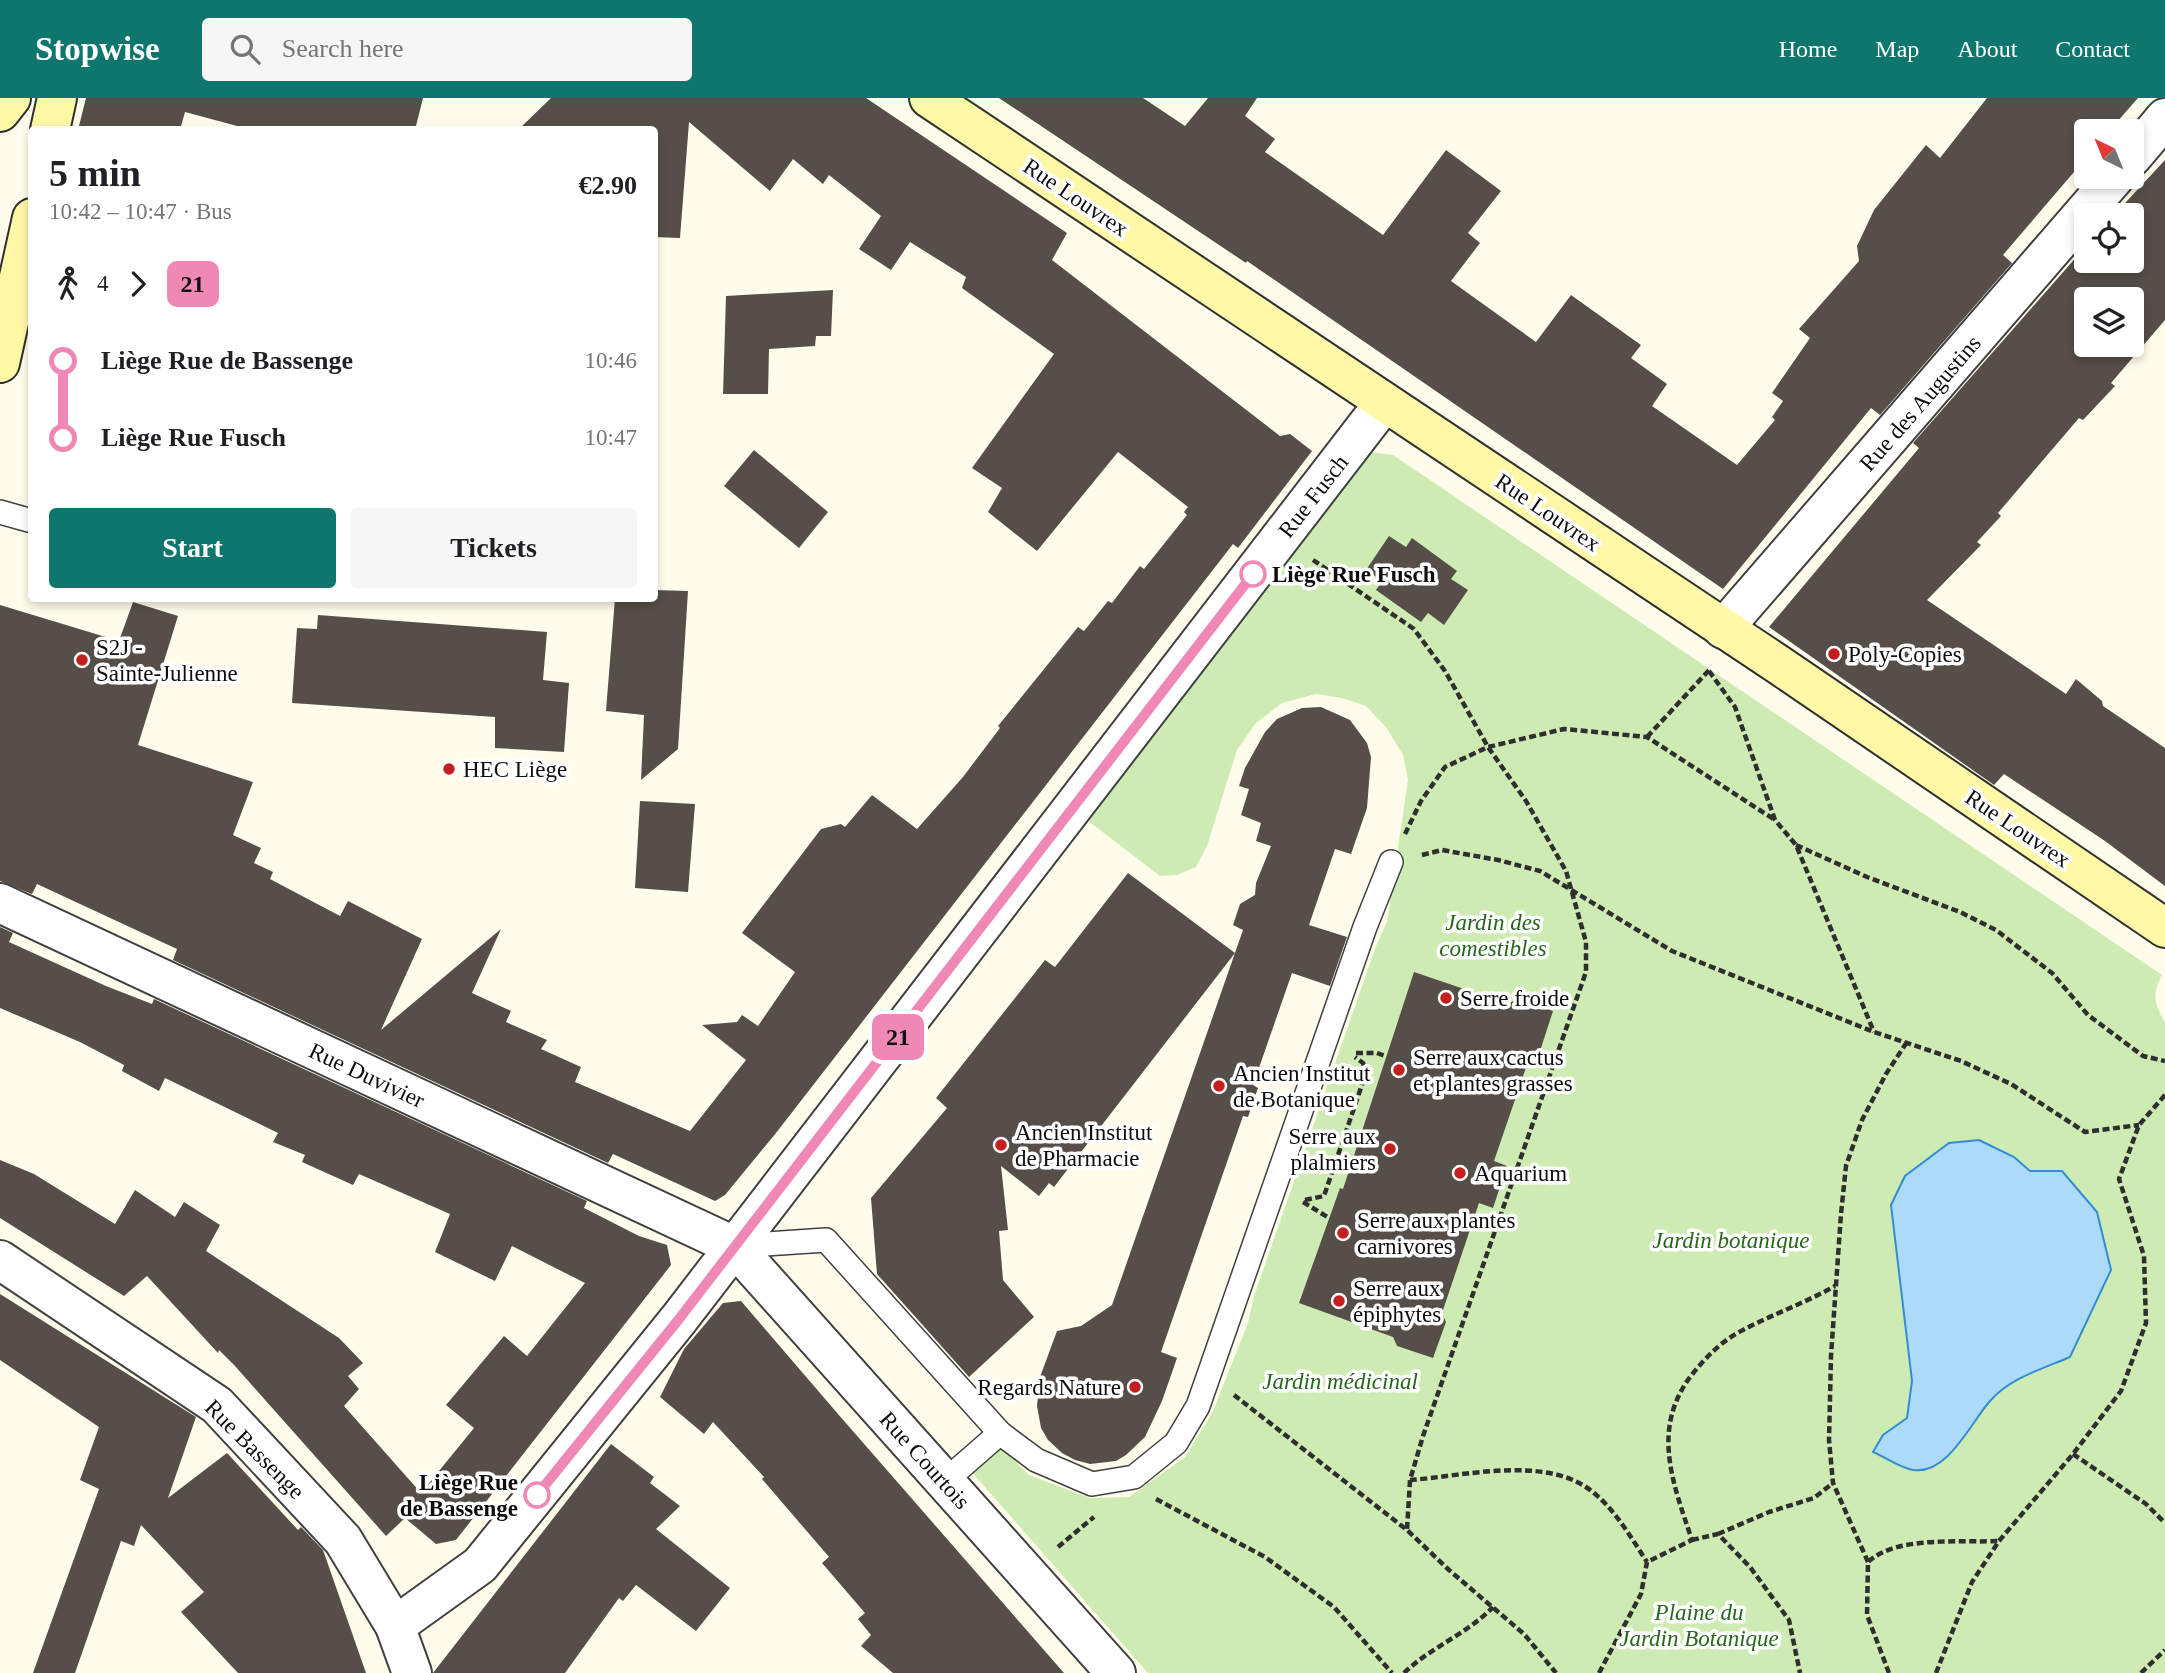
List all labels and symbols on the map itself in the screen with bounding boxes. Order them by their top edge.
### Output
north arrow [2074,119,2144,189]
street label: Rue Louvrex [1019,153,1133,242]
street label: Rue des Augustins [1855,330,1986,476]
street label: Rue Fusch [1273,450,1354,543]
street label: Rue Louvrex [1491,468,1605,557]
marker: Liège Rue Fusch [1240,561,1266,587]
place label: Liège Rue Fusch [1272,562,1436,587]
place label: S2J - Sainte-Julienne [96,635,238,686]
place label: Poly-Copies [1848,642,1962,667]
marker: Poly-Copies [1826,646,1842,662]
marker: S2J - Sainte-Julienne [74,652,90,668]
place label: HEC Liège [463,757,567,782]
marker: HEC Liège [441,761,457,777]
street label: Rue Louvrex [1961,784,2075,873]
park label: Jardin des comestibles [1439,910,1547,961]
place label: Serre froide [1460,986,1569,1011]
marker: Serre froide [1438,990,1454,1006]
line badge: 21 [866,1014,930,1060]
street label: Rue Duvivier [305,1038,429,1113]
place label: Serre aux cactus et plantes grasses [1413,1045,1573,1096]
place label: Ancien Institut de Botanique [1233,1061,1371,1112]
marker: Serre aux cactus et plantes grasses [1391,1062,1407,1078]
marker: Ancien Institut de Botanique [1211,1078,1227,1094]
place label: Ancien Institut de Pharmacie [1015,1120,1153,1171]
place label: Serre aux plalmiers [1289,1124,1376,1175]
marker: Ancien Institut de Pharmacie [993,1137,1009,1153]
marker: Serre aux plalmiers [1382,1141,1398,1157]
place label: Aquarium [1474,1161,1567,1186]
marker: Aquarium [1452,1165,1468,1181]
place label: Serre aux plantes carnivores [1357,1208,1515,1259]
marker: Serre aux plantes carnivores [1335,1225,1351,1241]
park label: Jardin botanique [1653,1228,1809,1253]
place label: Serre aux épiphytes [1353,1276,1441,1327]
marker: Serre aux épiphytes [1331,1293,1347,1309]
park label: Jardin médicinal [1262,1369,1418,1394]
place label: Regards Nature [977,1375,1121,1400]
marker: Regards Nature [1127,1379,1143,1395]
street label: Rue Bassenge [200,1395,309,1504]
street label: Rue Courtois [875,1407,975,1514]
place label: Liège Rue de Bassenge [400,1470,518,1521]
marker: Liège Rue de Bassenge [524,1482,550,1508]
park label: Plaine du Jardin Botanique [1619,1600,1779,1651]

